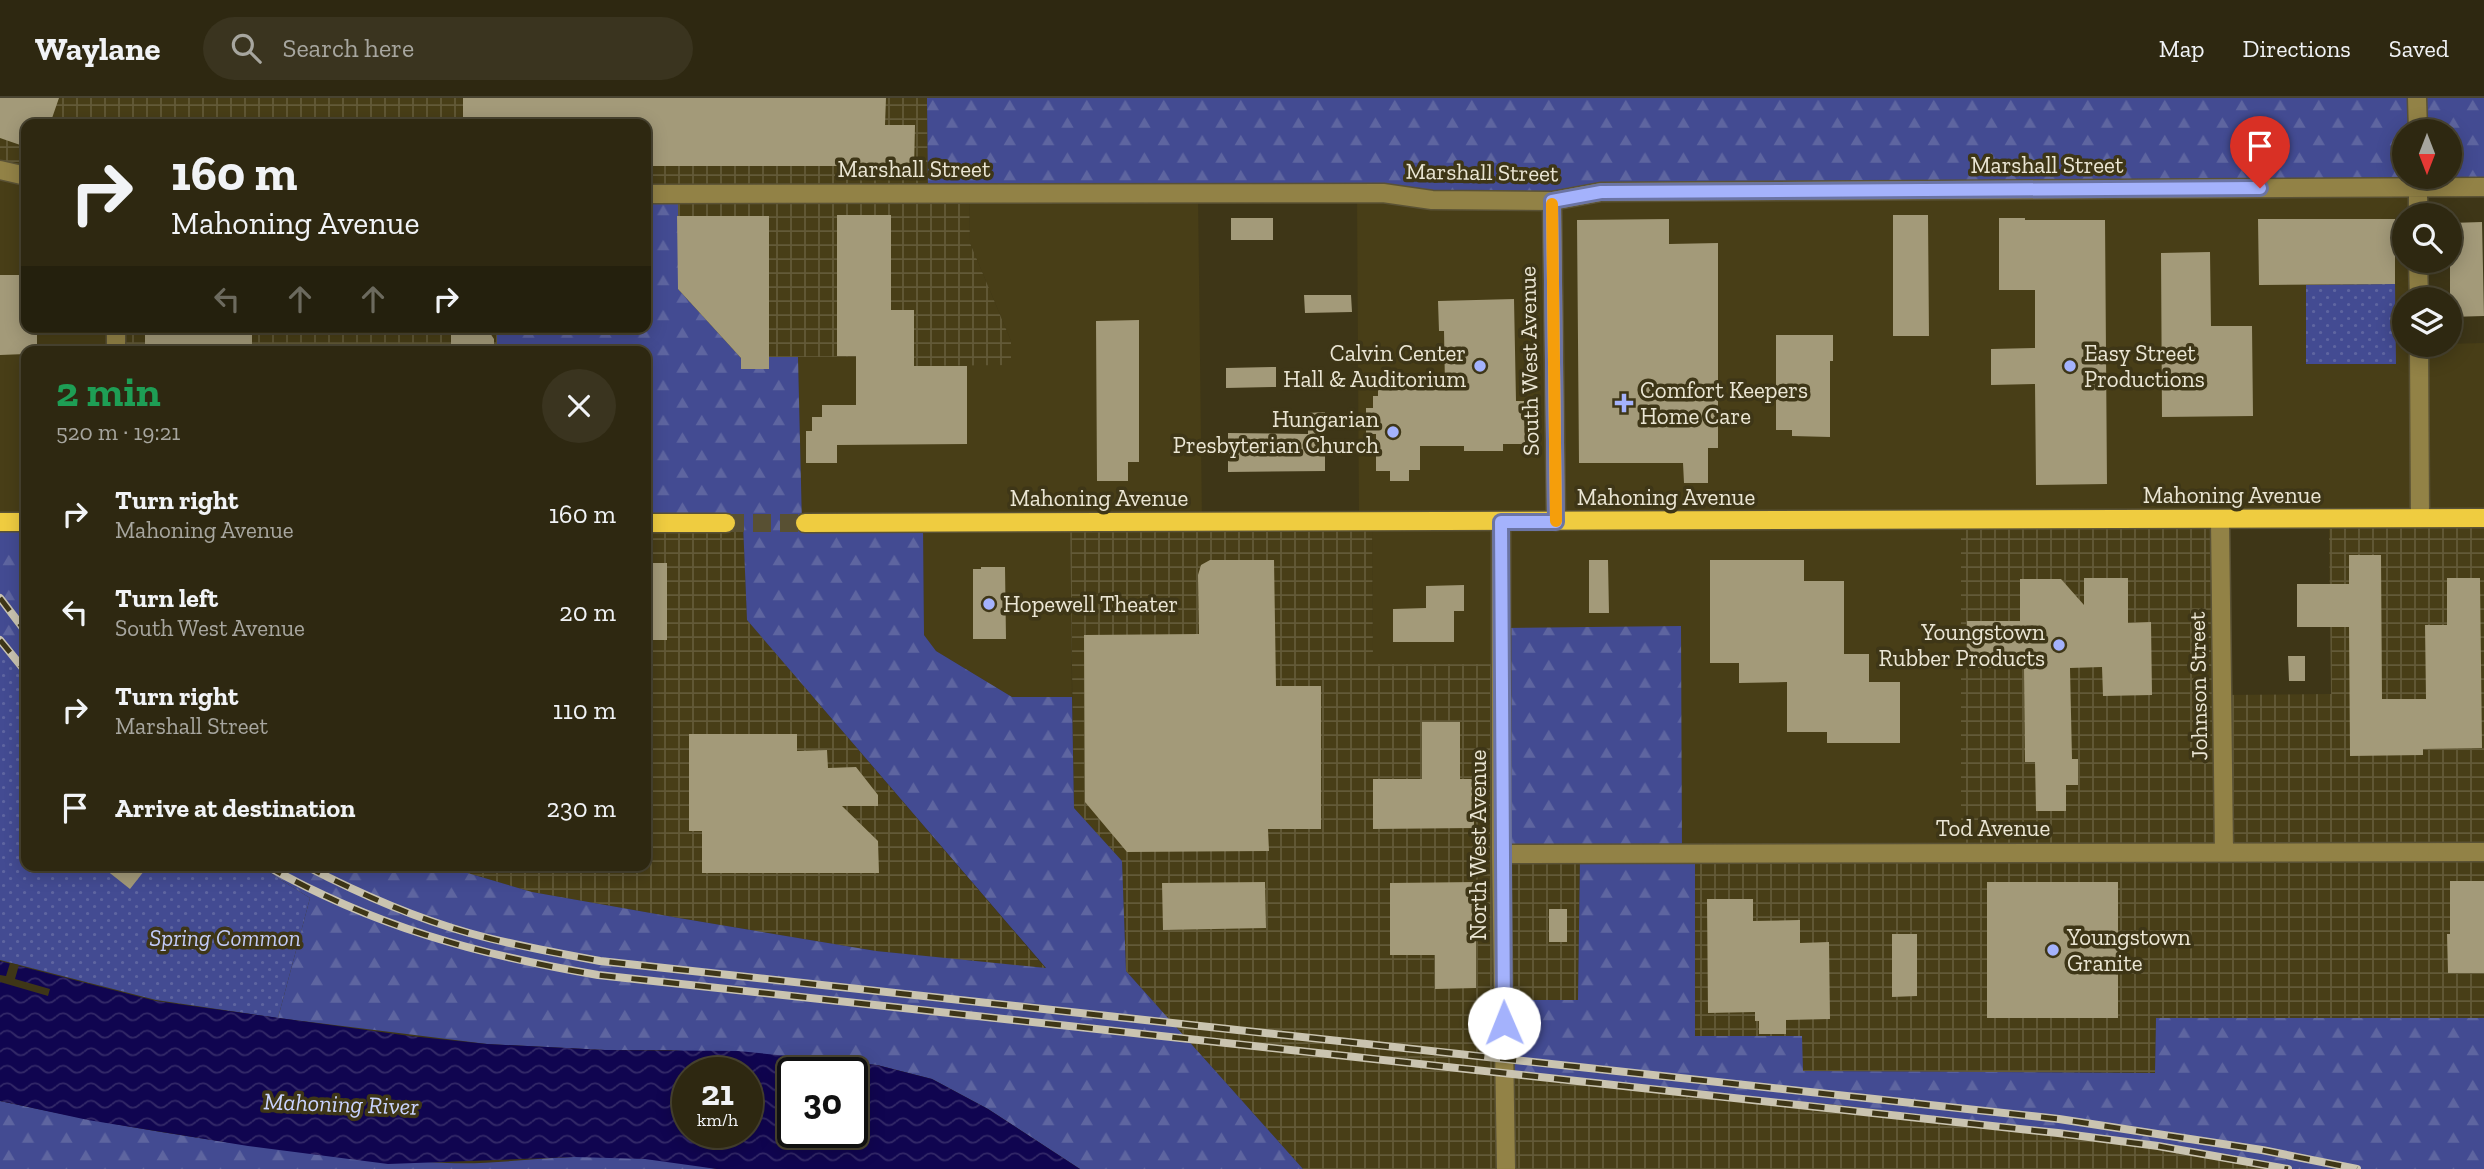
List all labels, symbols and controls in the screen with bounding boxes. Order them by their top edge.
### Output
search box [203,17,693,80]
text: Waylane [35,29,161,68]
icon: search [227,29,265,67]
text: Search here [283,32,414,64]
text: Map [2159,34,2205,63]
text: Directions [2243,34,2351,63]
text: Saved [2389,34,2449,63]
pin [2230,116,2290,188]
north arrow [2392,119,2462,189]
map controls [2392,119,2462,357]
icon: arrive [2241,127,2279,165]
text: 160 m [171,144,297,203]
icon: right [56,147,147,238]
street label: Marshall Street [1971,151,2124,179]
street label: Marshall Street [838,155,991,183]
street label: Marshall Street [1405,157,1559,187]
button: search [2392,203,2462,273]
text: Mahoning Avenue [171,204,420,242]
street label: South West Avenue [1513,266,1545,456]
icon: left [208,280,246,318]
icon: ahead [281,280,319,318]
icon: ahead [354,280,392,318]
icon: right [427,280,465,318]
button: layers [2392,287,2462,357]
place label: Calvin Center Hall & Auditorium [1283,339,1466,393]
place label: Easy Street Productions [2084,339,2205,393]
marker: Calvin Center Hall & Auditorium [1472,358,1488,374]
marker: Easy Street Productions [2062,358,2078,374]
text: 2 min [56,366,161,417]
button: close [542,369,616,443]
place label: Comfort Keepers Home Care [1640,376,1808,430]
marker: Comfort Keepers Home Care [1614,393,1634,413]
place label: Hungarian Presbyterian Church [1173,405,1379,459]
text: 520 m · 19:21 [56,418,180,446]
marker: Hungarian Presbyterian Church [1385,424,1401,440]
street label: Mahoning Avenue [2143,481,2321,509]
street label: Mahoning Avenue [1577,483,1755,511]
text: Turn right [115,484,238,516]
street label: Mahoning Avenue [1010,484,1188,512]
icon: right [56,495,94,533]
text: 160 m [549,498,616,530]
text: Mahoning Avenue [115,516,294,544]
text: Turn left [115,582,218,614]
place label: Hopewell Theater [1003,590,1178,618]
icon: left [56,593,94,631]
text: 20 m [559,596,616,628]
marker: Hopewell Theater [981,596,997,612]
street label: Johnson Street [2183,611,2213,761]
text: South West Avenue [115,614,305,642]
place label: Youngstown Rubber Products [1879,618,2045,672]
marker: Youngstown Rubber Products [2051,637,2067,653]
text: Turn right [115,680,238,712]
icon: right [56,691,94,729]
text: 110 m [553,694,616,726]
text: Marshall Street [115,712,268,740]
street label: North West Avenue [1464,750,1492,940]
icon: arrive [56,789,94,827]
text: Arrive at destination [115,792,355,824]
text: 230 m [547,792,616,824]
street label: Tod Avenue [1936,814,2050,842]
place label: Youngstown Granite [2066,923,2191,977]
park label: Spring Common [149,924,301,952]
marker: Youngstown Granite [2045,942,2061,958]
position arrow [1467,986,1541,1060]
speed limit sign: 30 [777,1057,868,1148]
text: 21 [701,1072,734,1114]
water label: Mahoning River [263,1086,420,1121]
text: km/h [697,1109,738,1131]

